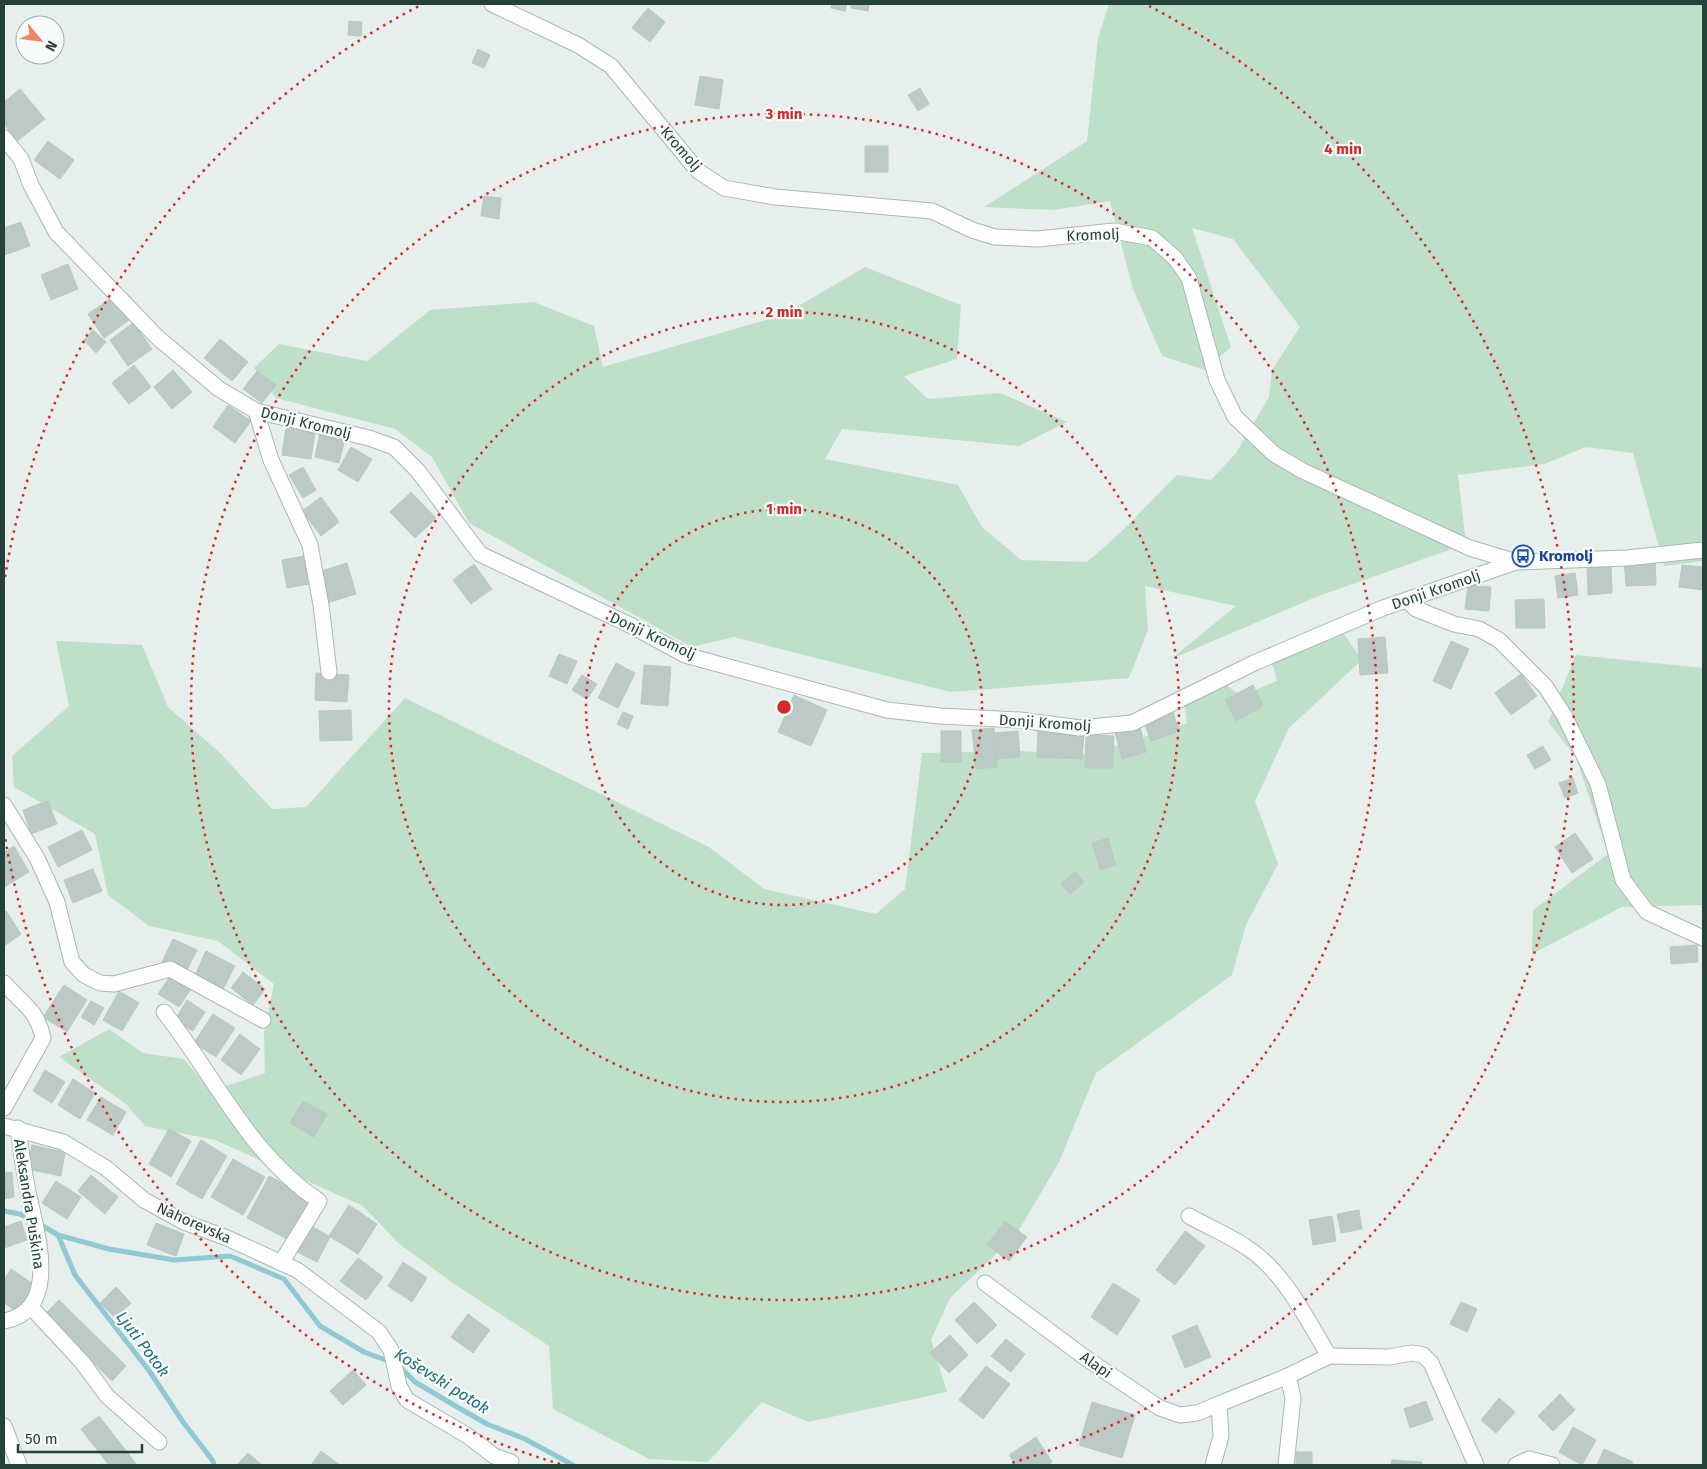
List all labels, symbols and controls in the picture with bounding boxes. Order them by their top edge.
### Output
north arrow [15,15,65,65]
text: N [41,38,61,54]
text: 3 min [765,105,802,123]
street label: Kromolj [657,123,705,175]
text: 4 min [1324,140,1362,158]
street label: Kromolj [1066,225,1120,245]
text: 2 min [766,303,802,321]
street label: Donji Kromolj [259,403,353,443]
text: 1 min [766,500,802,518]
bus stop icon: Kromolj [1511,544,1535,568]
place label: Kromolj [1539,547,1593,565]
street label: Donji Kromolj [1389,566,1483,614]
street label: Donji Kromolj [607,608,699,664]
centre of rings [775,698,793,716]
street label: Donji Kromolj [998,711,1092,735]
street label: Aleksandra Puškina [10,1138,48,1270]
street label: Nahorevska [154,1199,234,1247]
water label: Ljuti Potok [112,1308,174,1381]
water label: Koševski potok [391,1344,493,1418]
street label: Alapi [1077,1348,1115,1382]
scale bar [18,1422,141,1454]
text: 50 m [25,1430,58,1448]

